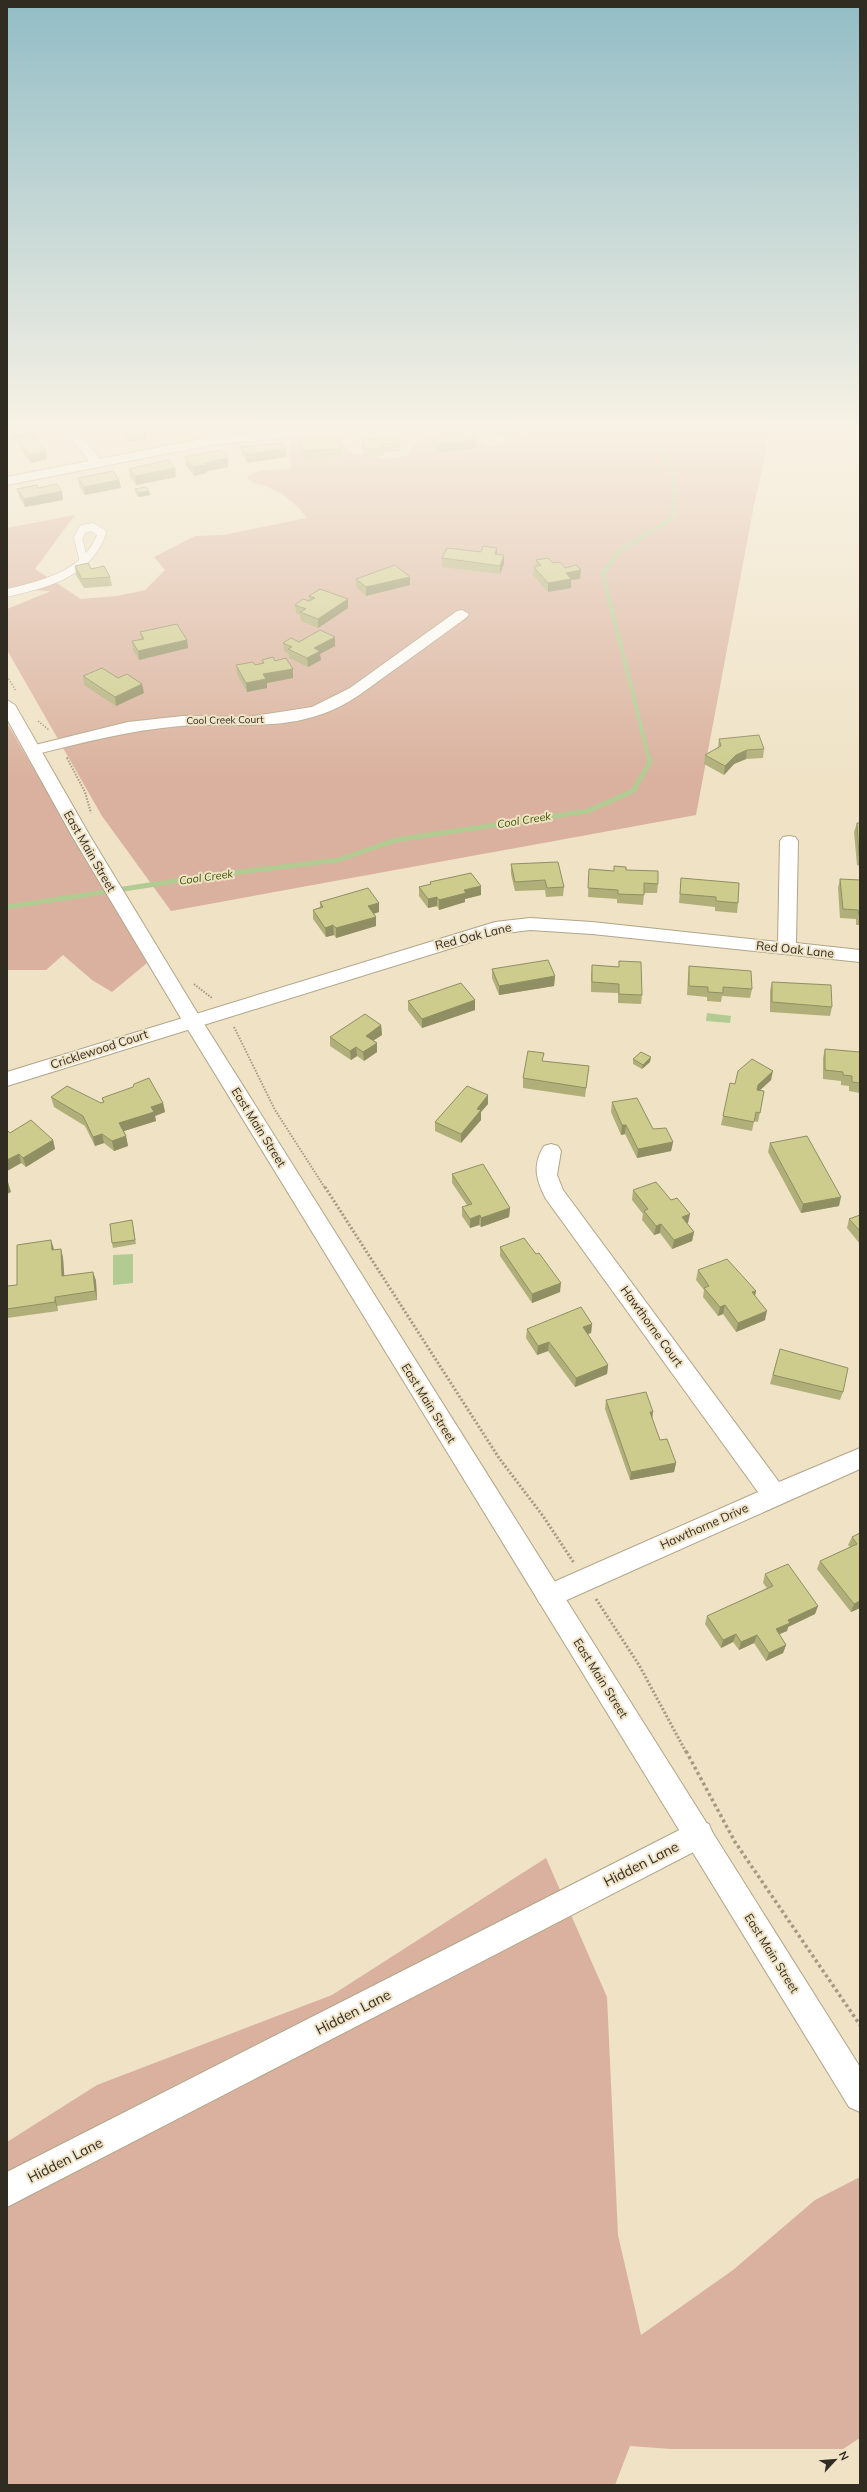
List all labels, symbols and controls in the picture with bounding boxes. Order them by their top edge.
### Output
street label: Cool Creek Court [186,713,264,727]
street label: East Main Street [61,808,119,894]
water label: Cool Creek [496,809,552,831]
water label: Cool Creek [178,866,234,888]
street label: Red Oak Lane [433,919,513,953]
street label: Red Oak Lane [755,937,835,961]
street label: Cricklewood Court [48,1026,150,1072]
street label: East Main Street [229,1084,289,1170]
street label: Hawthorne Court [618,1283,686,1369]
street label: East Main Street [399,1360,459,1446]
street label: Hawthorne Drive [658,1500,750,1552]
street label: East Main Street [571,1635,631,1721]
street label: Hidden Lane [600,1837,682,1891]
street label: East Main Street [742,1910,802,1996]
street label: Hidden Lane [312,1985,394,2039]
street label: Hidden Lane [24,2133,106,2187]
north arrow [815,2440,855,2480]
text: N [836,2449,852,2462]

